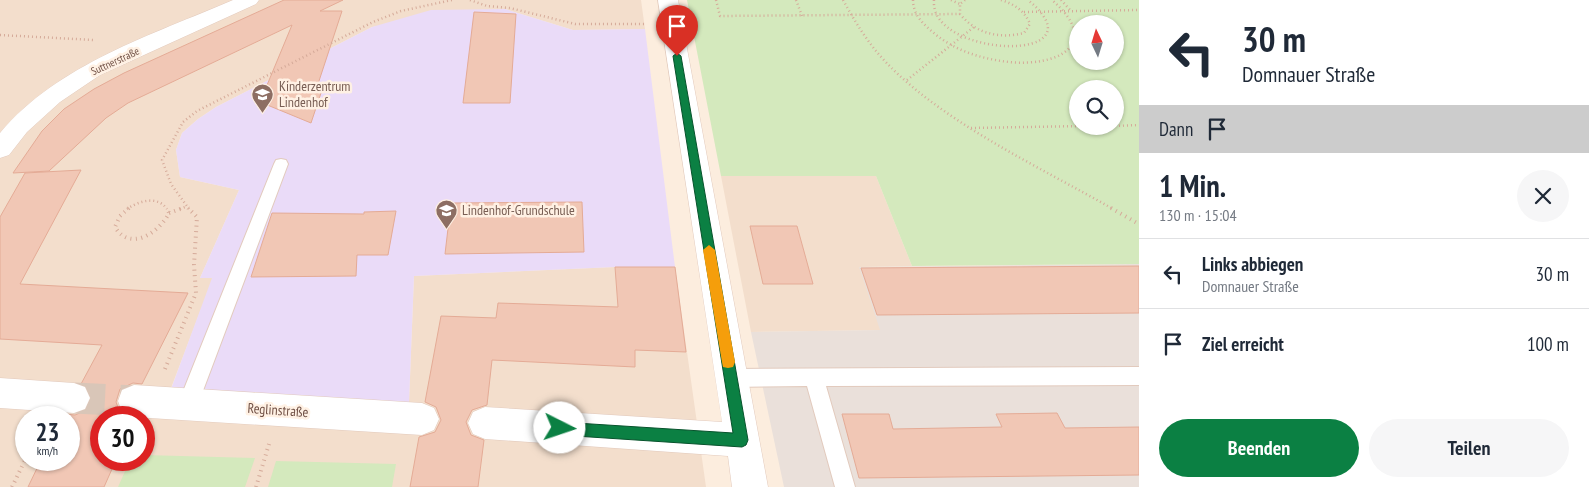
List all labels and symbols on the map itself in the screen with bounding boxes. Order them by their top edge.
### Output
pin [656,5,698,56]
north arrow [1069,15,1124,70]
street label: Suttnerstraße [88,43,142,78]
place label: Kinderzentrum Lindenhof [279,77,350,111]
school or university icon: Kinderzentrum Lindenhof [251,82,275,113]
school or university icon: Lindenhof-Grundschule [434,198,458,229]
place label: Lindenhof-Grundschule [462,201,575,219]
street label: Reglinstraße [247,399,309,421]
position arrow [533,401,585,453]
speed limit sign: 30 [90,406,155,471]

